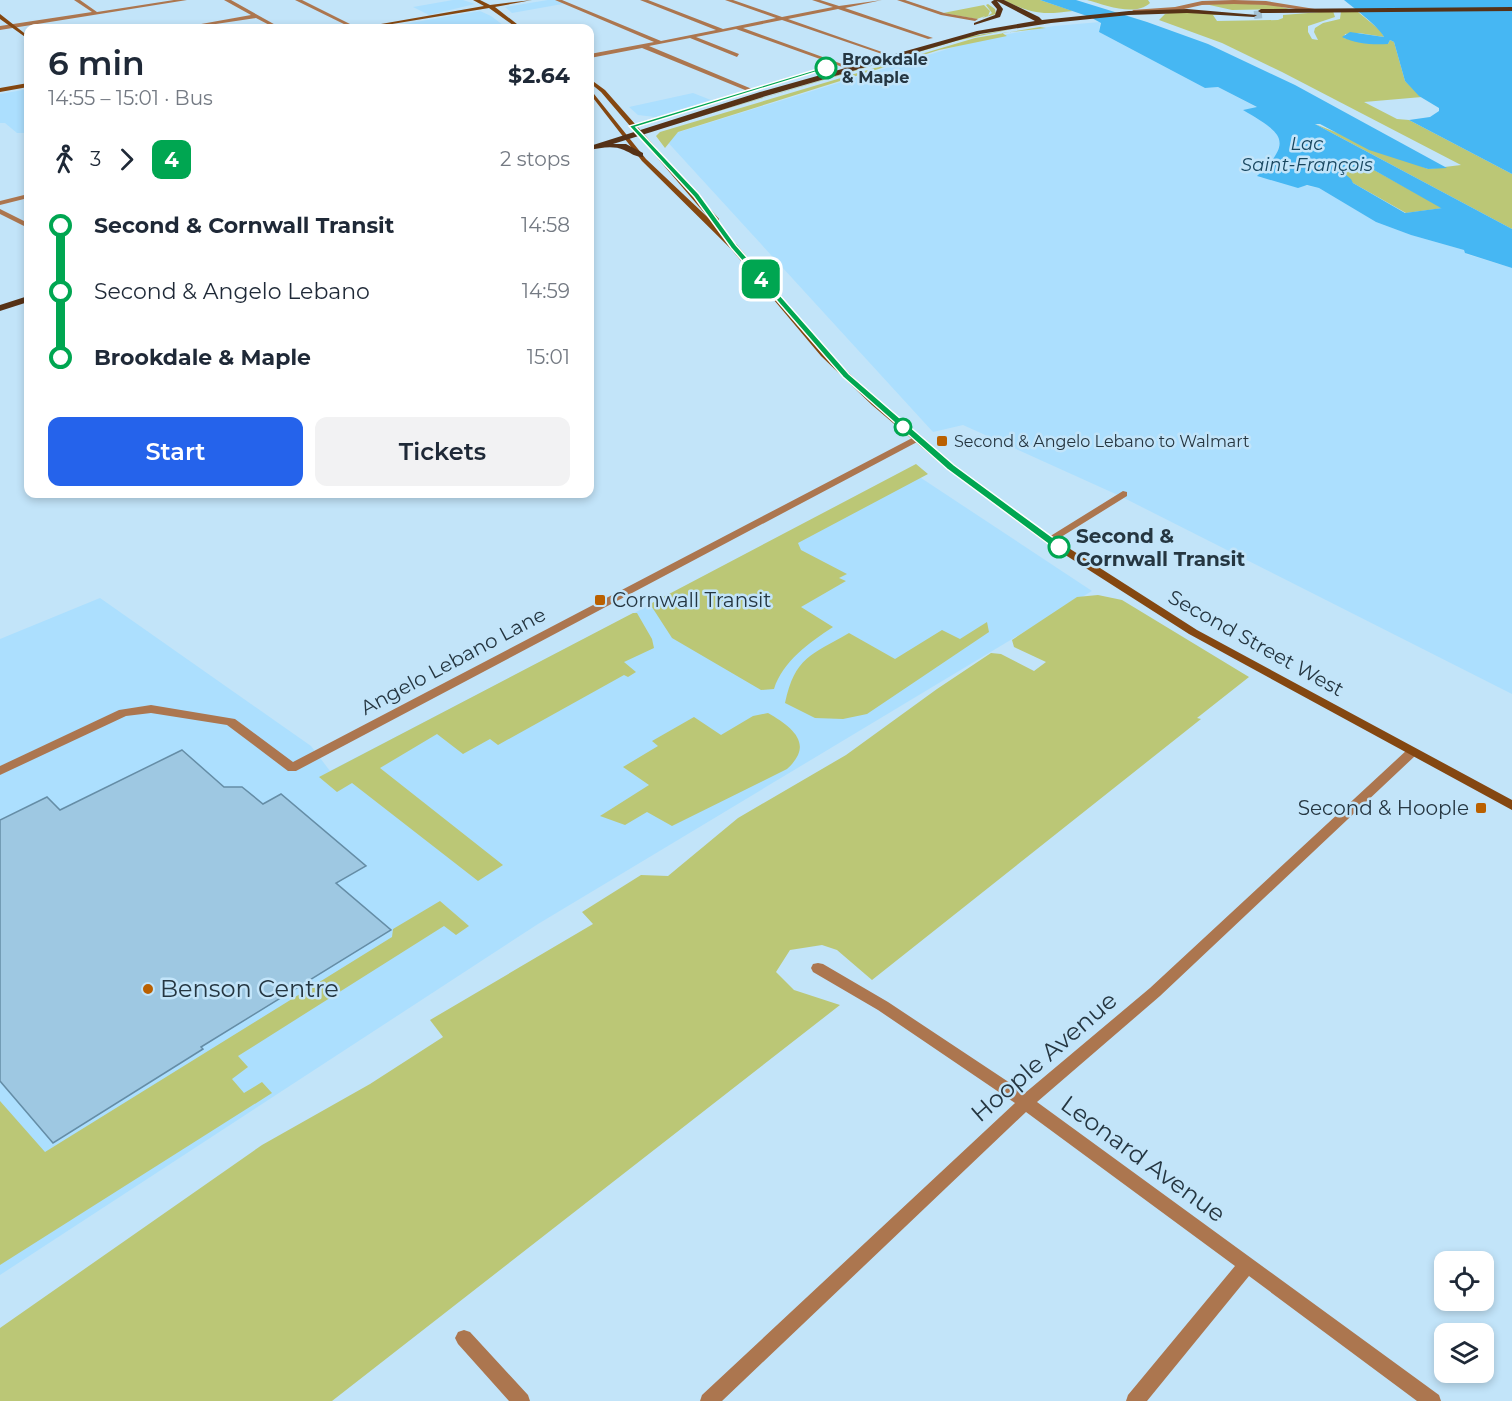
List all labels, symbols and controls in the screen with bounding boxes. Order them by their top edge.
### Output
text: 6 min [48,43,145,83]
place label: Brookdale & Maple [842,50,928,87]
marker: Brookdale & Maple [815,57,837,79]
text: $2.64 [508,62,570,89]
text: 14:55 – 15:01 · Bus [48,86,213,110]
water label: Lac Saint-François [1241,133,1373,176]
icon: walk [48,143,81,176]
icon: forward [110,143,143,176]
text: 3 [90,147,101,171]
text: 4 [164,147,179,172]
text: 2 stops [500,147,570,171]
text: Second & Cornwall Transit [94,212,394,239]
text: 14:58 [521,213,570,237]
line badge: 4 [742,260,780,298]
text: 4 [754,267,768,292]
text: Second & Angelo Lebano [94,278,370,305]
text: 14:59 [522,279,570,303]
text: Brookdale & Maple [94,344,311,371]
text: 15:01 [527,345,570,369]
button: Start [48,417,303,486]
button: Tickets [315,417,570,486]
unlabelled marker [894,418,912,436]
place label: Second & Angelo Lebano to Walmart [954,432,1250,451]
marker: Second & Angelo Lebano to Walmart [935,434,949,448]
place label: Second & Cornwall Transit [1076,524,1245,571]
marker: Second & Cornwall Transit [1048,536,1070,558]
street label: Second Street West [1164,585,1348,701]
place label: Cornwall Transit [612,588,771,612]
marker: Cornwall Transit [593,593,607,607]
street label: Angelo Lebano Lane [356,602,550,720]
place label: Second & Hoople [1298,796,1469,820]
marker: Second & Hoople [1474,801,1488,815]
place label: Benson Centre [160,974,339,1003]
marker: Benson Centre [141,982,155,996]
street label: Hoople Avenue [965,985,1123,1128]
street label: Leonard Avenue [1055,1089,1231,1228]
map controls [1434,1251,1494,1383]
button: locate [1434,1251,1494,1311]
button: layers [1434,1323,1494,1383]

